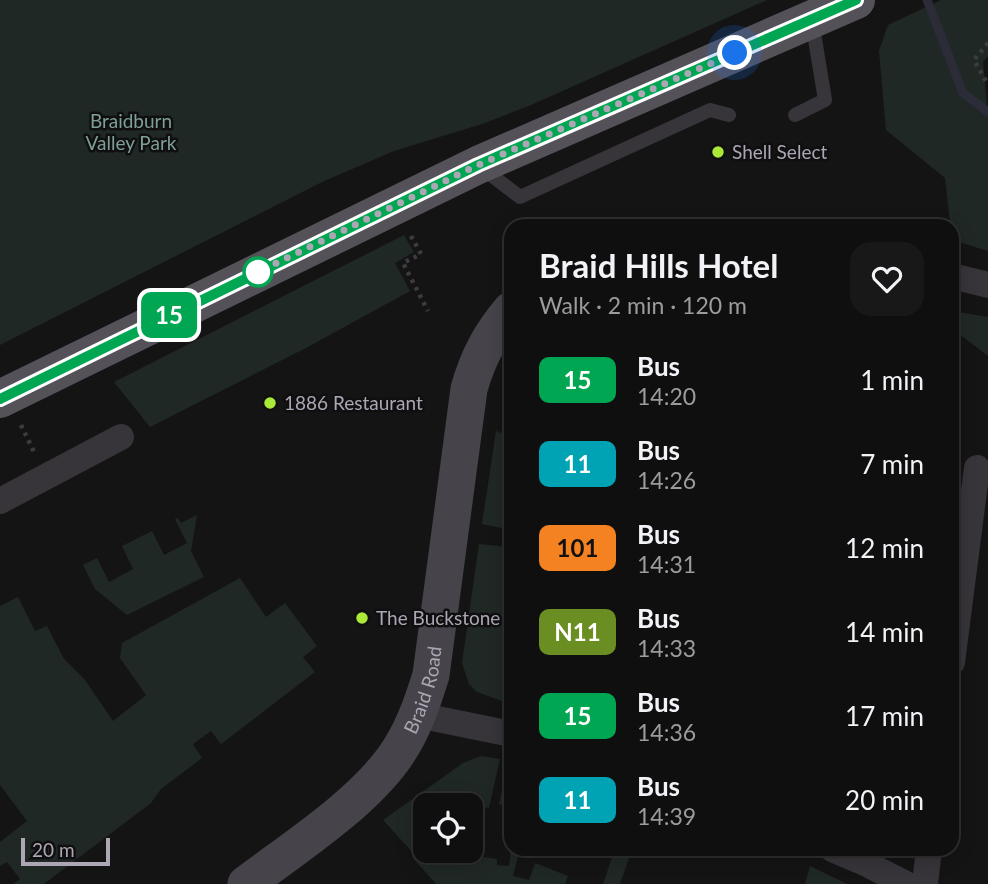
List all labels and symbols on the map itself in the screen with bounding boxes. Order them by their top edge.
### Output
your location [717,35,752,70]
park label: Braidburn Valley Park [86,109,177,154]
place label: Shell Select [732,140,827,163]
marker: Shell Select [710,144,726,160]
unlabelled marker [243,257,273,287]
line badge: 15 [138,292,200,338]
place label: 1886 Restaurant [284,391,423,414]
marker: 1886 Restaurant [262,395,278,411]
place label: The Buckstone [376,606,500,629]
marker: The Buckstone [354,610,370,626]
street label: Braid Road [398,645,446,737]
scale bar [21,835,110,867]

